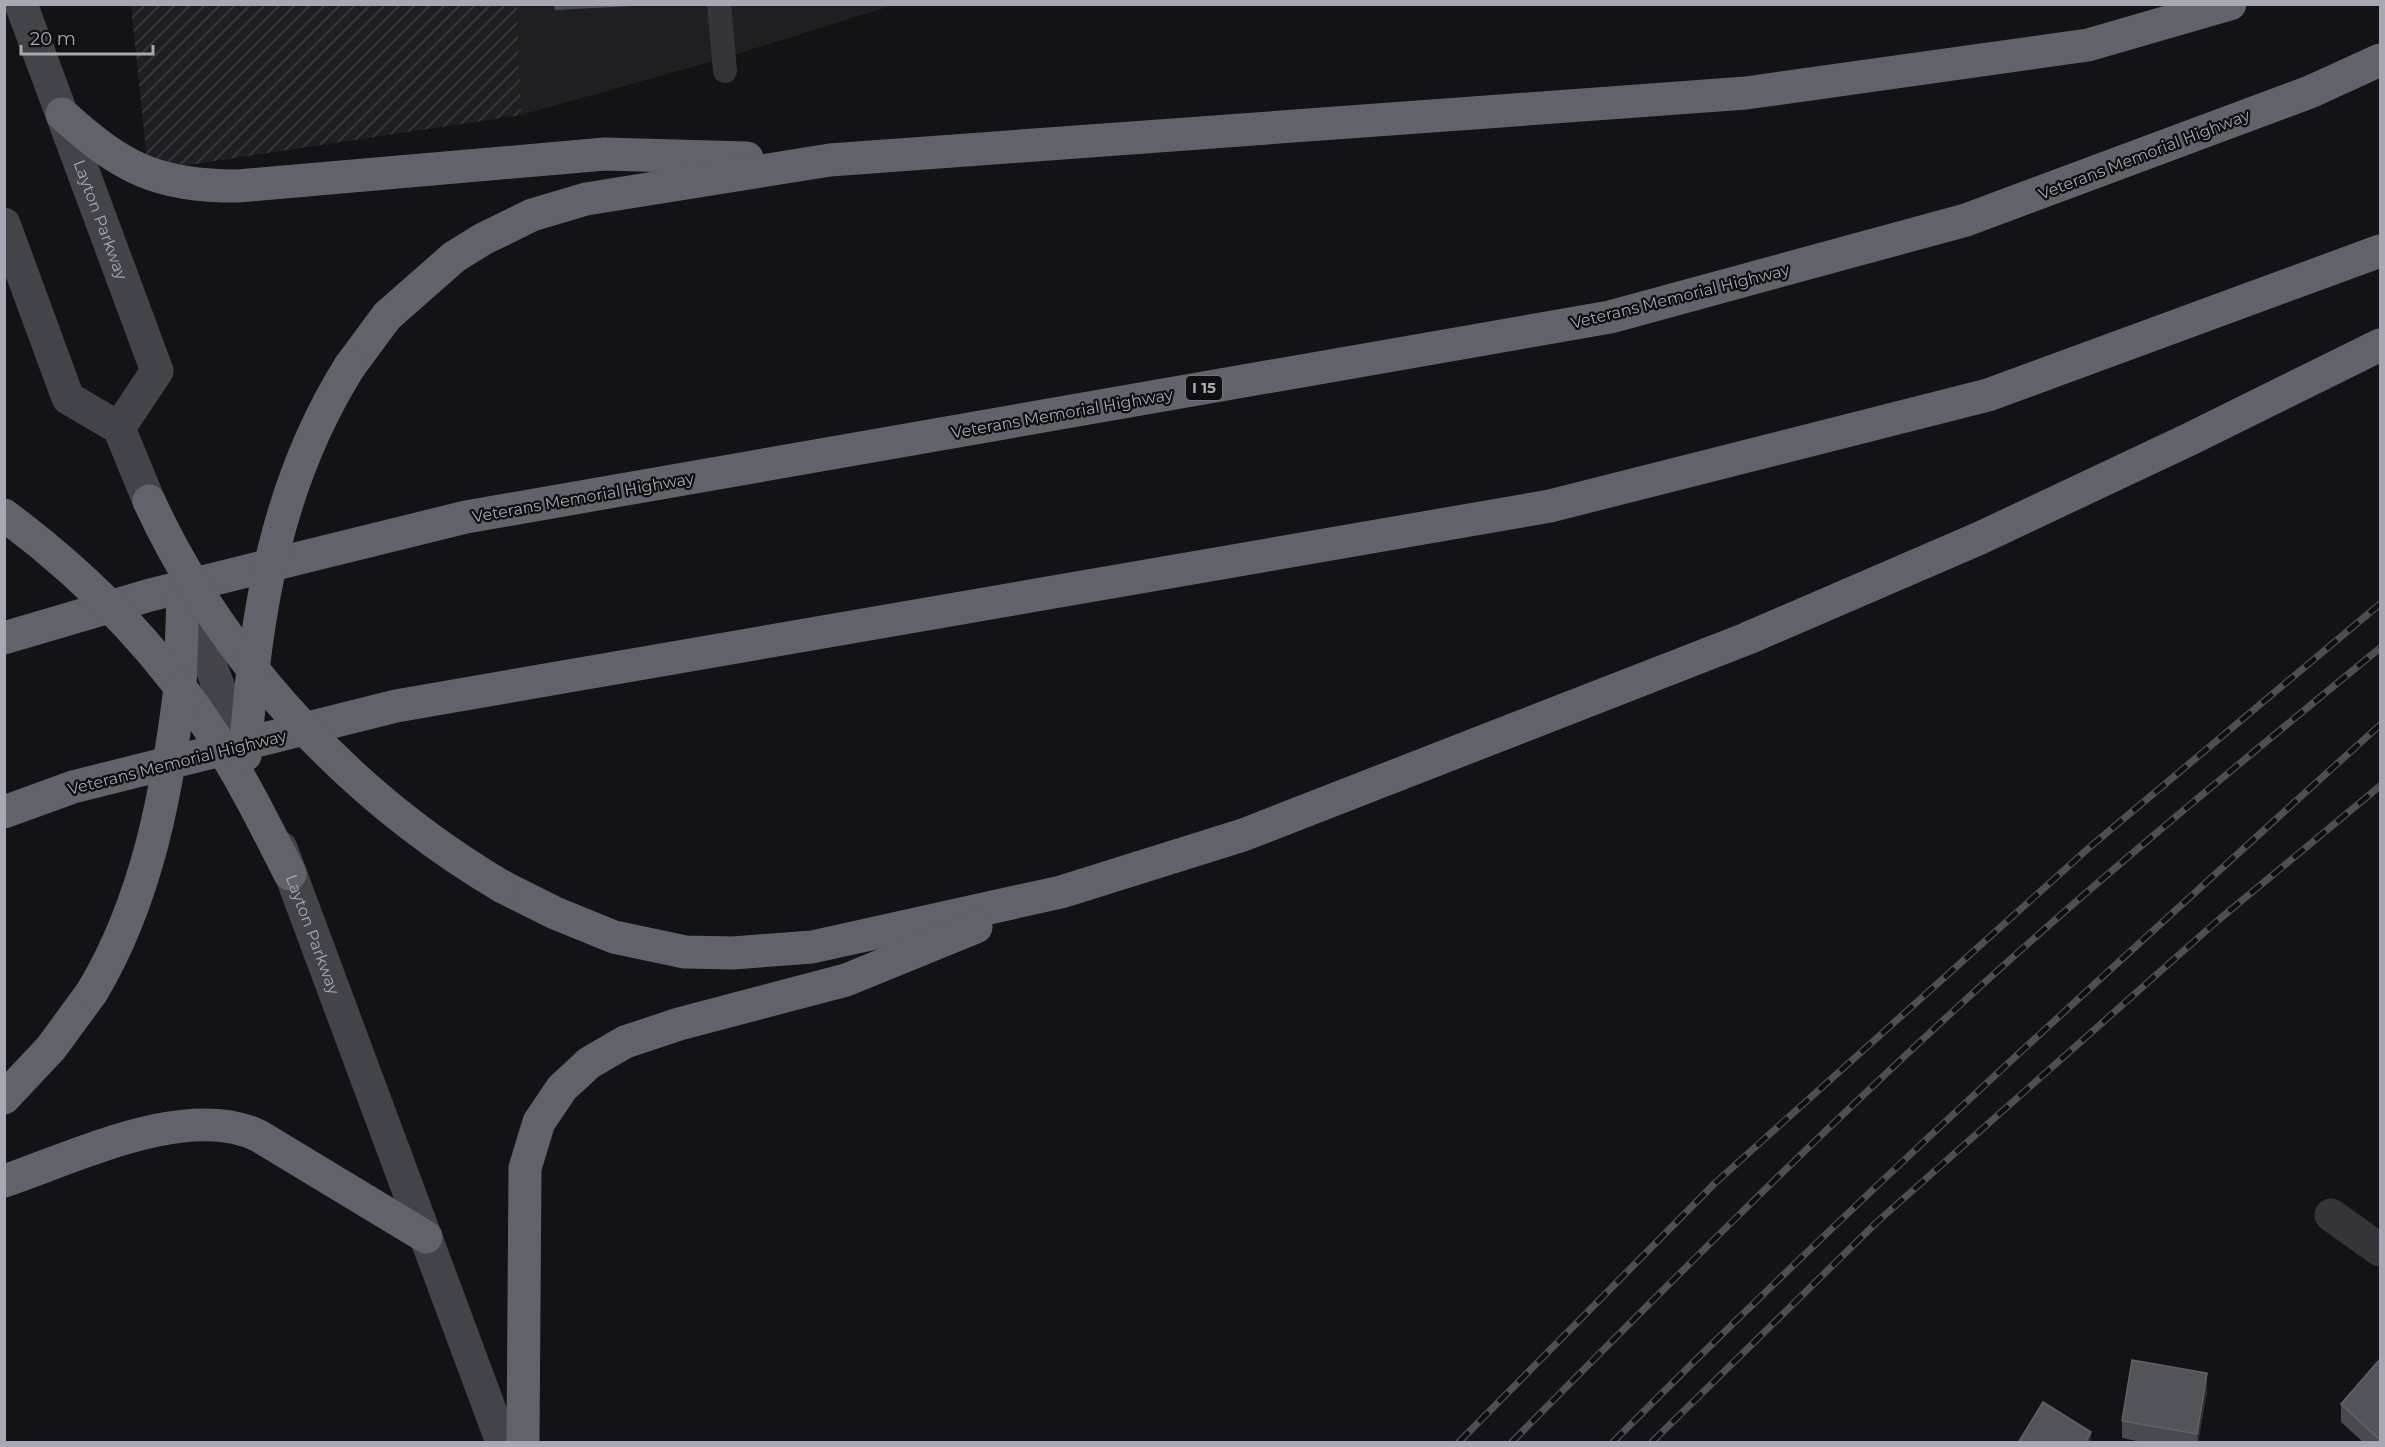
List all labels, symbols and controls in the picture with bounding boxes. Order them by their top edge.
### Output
scale bar [21,18,153,56]
text: 20 m [30,28,76,50]
street label: Veterans Memorial Highway [2036,105,2253,204]
street label: Layton Parkway [70,157,131,283]
street label: Veterans Memorial Highway [1569,260,1792,333]
road number: I 15 [1186,376,1222,400]
street label: Veterans Memorial Highway [950,385,1175,442]
street label: Veterans Memorial Highway [471,469,696,526]
street label: Veterans Memorial Highway [66,726,289,799]
street label: Layton Parkway [282,872,344,997]

